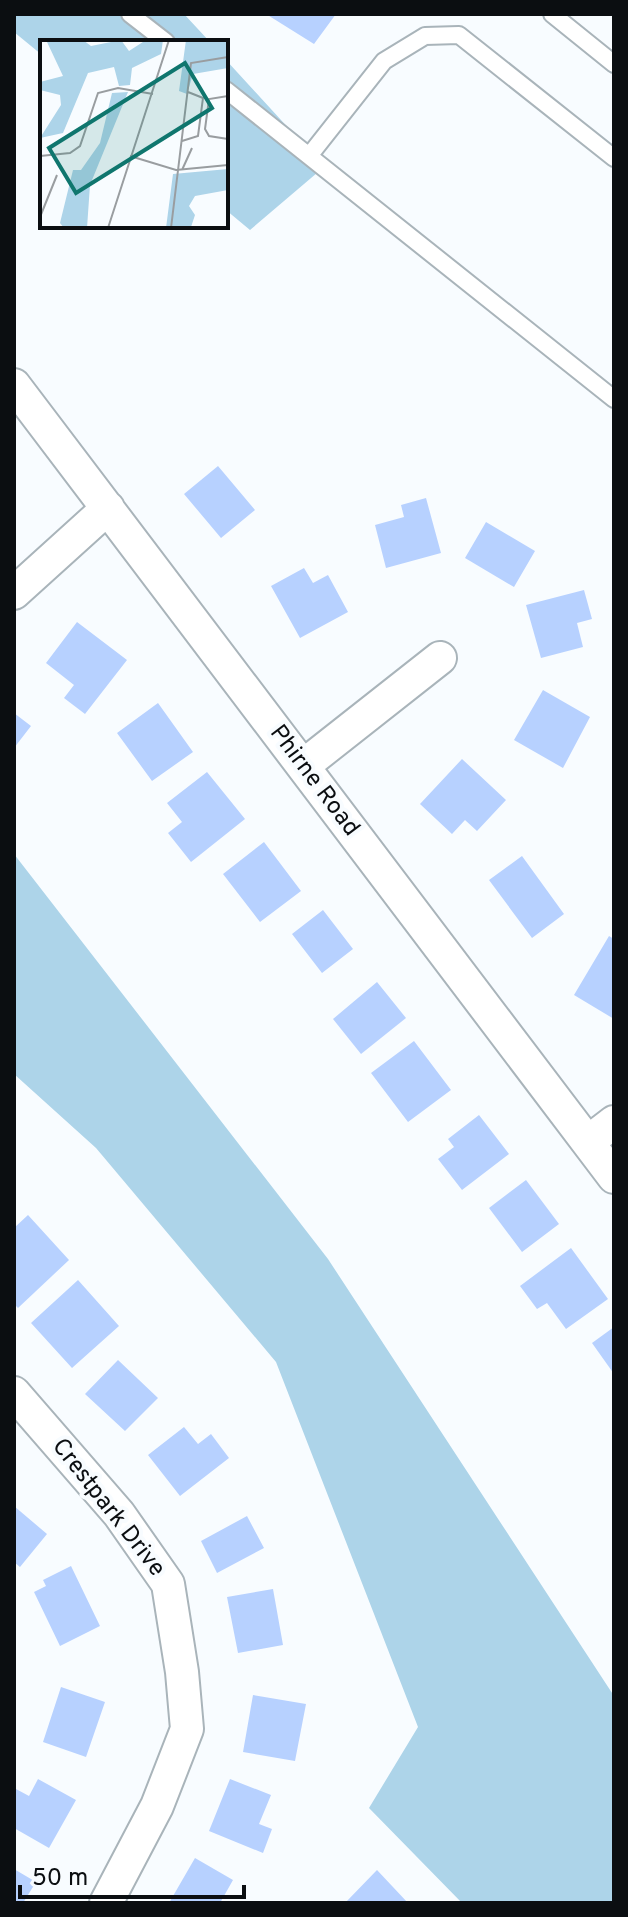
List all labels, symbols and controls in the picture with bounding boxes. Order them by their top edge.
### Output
inset map [40,40,228,228]
street label: Phirne Road [262,719,366,843]
street label: Crestpark Drive [45,1433,171,1583]
scale bar [20,1849,244,1899]
text: 50 m [32,1864,88,1894]

